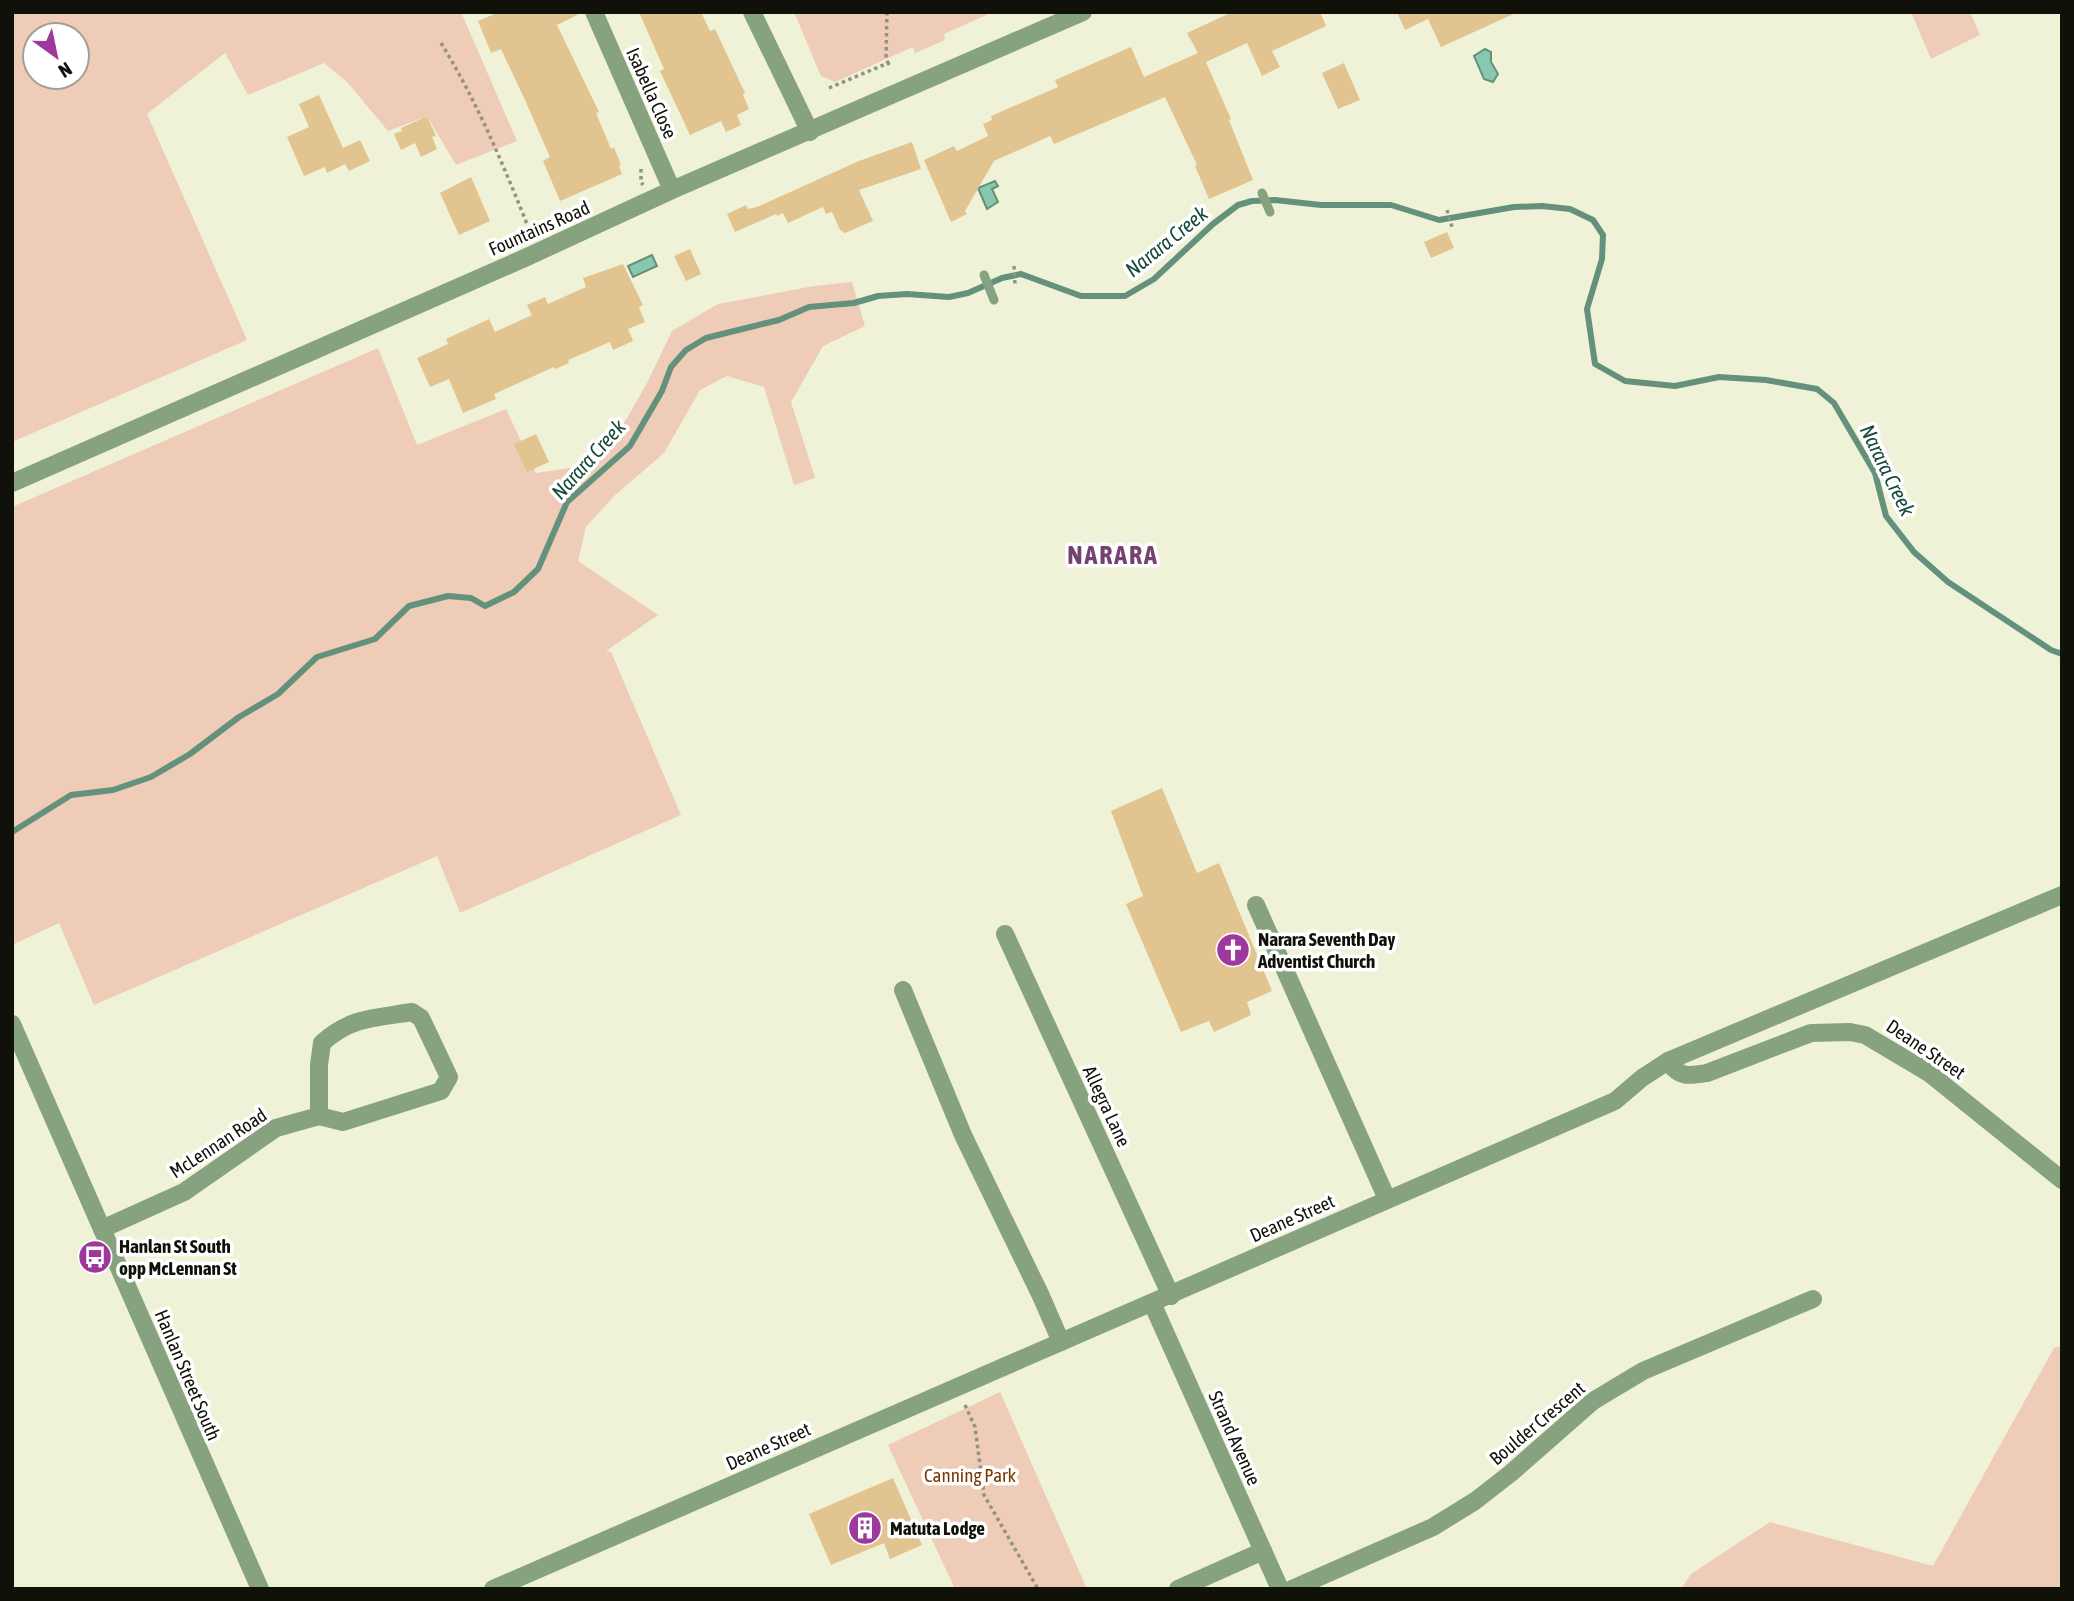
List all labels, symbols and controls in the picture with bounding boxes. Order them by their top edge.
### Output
north arrow [21,21,91,91]
street label: Isabella Close [622,44,682,142]
text: N [55,58,76,83]
street label: Fountains Road [485,196,593,260]
water label: Narara Creek [1120,200,1212,281]
water label: Narara Creek [546,414,630,504]
water label: Narara Creek [1856,420,1921,520]
district label: NARARA [1067,540,1159,570]
place label: Narara Seventh Day Adventist Church [1257,928,1395,972]
church icon: Narara Seventh Day Adventist Church [1214,931,1252,969]
street label: Deane Street [1882,1015,1970,1083]
street label: Allegra Lane [1079,1062,1135,1150]
street label: McLennan Road [165,1104,271,1182]
street label: Deane Street [1246,1190,1338,1246]
place label: Hanlan St South opp McLennan St [119,1235,237,1279]
bus stop icon: Hanlan St South opp McLennan St [76,1238,114,1276]
street label: Hanlan Street South [151,1306,225,1444]
street label: Boulder Crescent [1485,1377,1589,1469]
street label: Strand Avenue [1204,1387,1266,1489]
street label: Deane Street [722,1418,814,1474]
park label: Canning Park [924,1464,1017,1486]
building icon: Matuta Lodge [846,1509,884,1547]
place label: Matuta Lodge [890,1517,985,1539]

